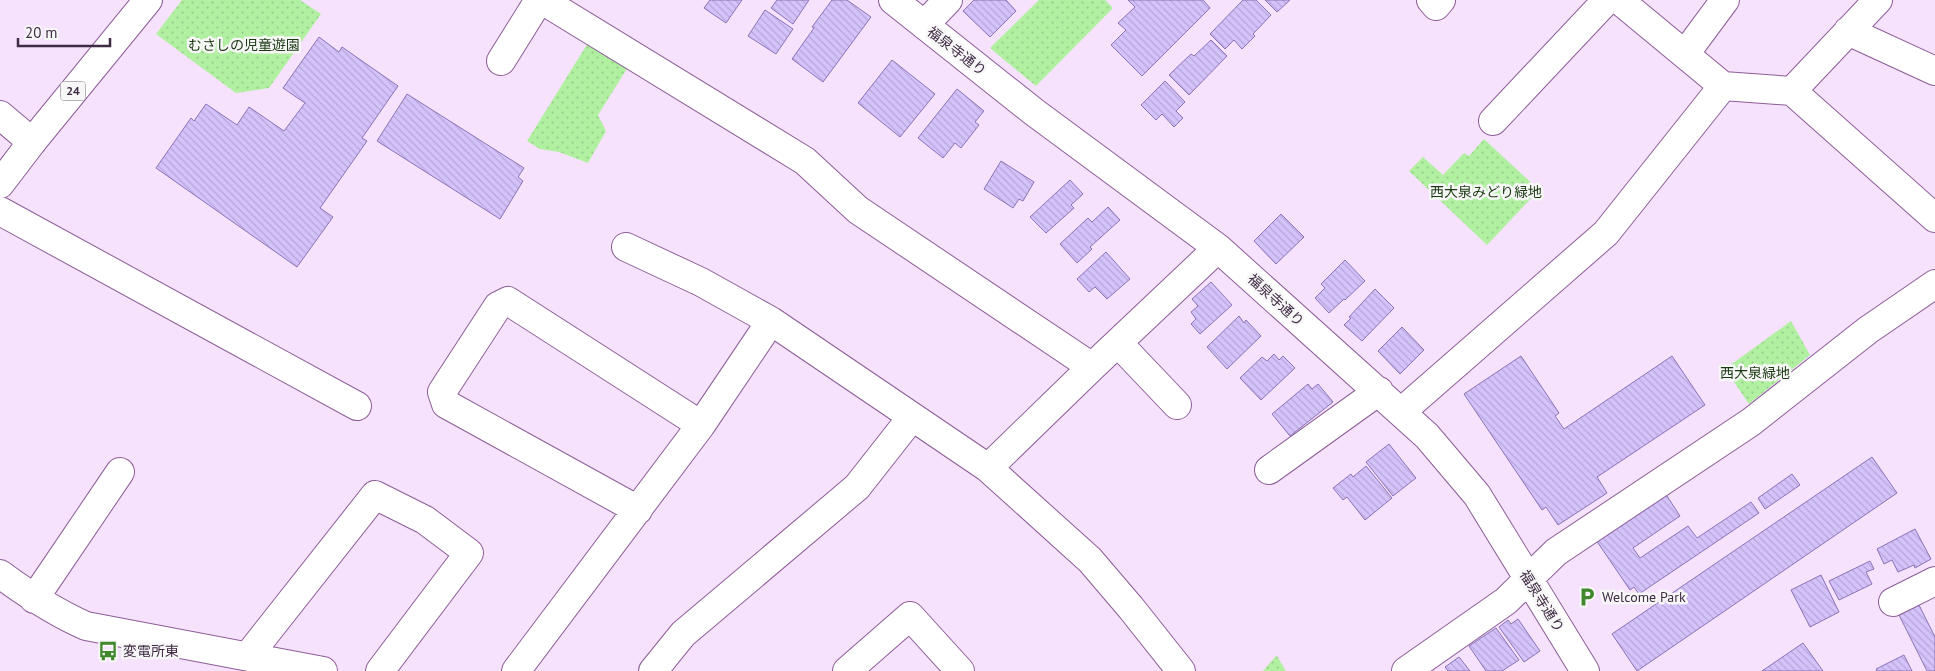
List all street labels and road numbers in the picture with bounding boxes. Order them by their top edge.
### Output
street label: 福泉寺通り [924,22,990,80]
road number: 24 [60,82,86,100]
street label: 福泉寺通り [1244,270,1308,330]
street label: 福泉寺通り [1516,567,1568,635]

